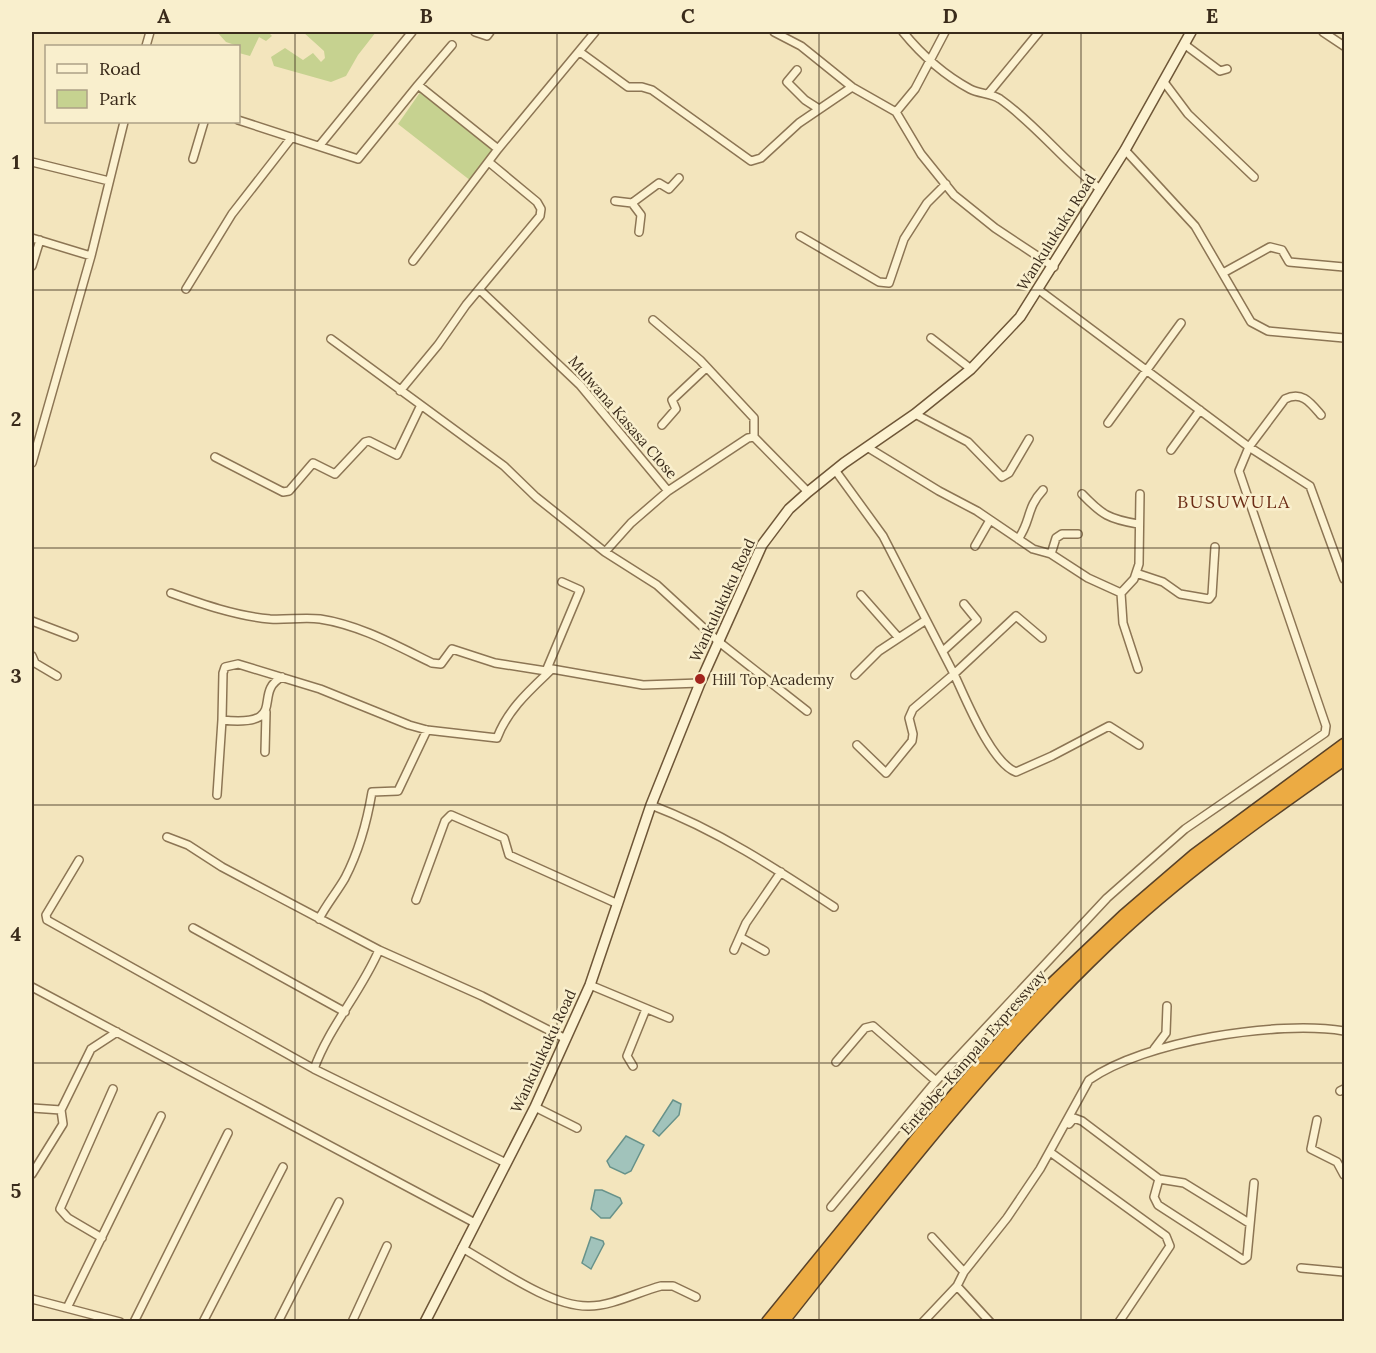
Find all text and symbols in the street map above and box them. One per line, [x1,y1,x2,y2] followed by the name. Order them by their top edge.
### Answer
[157,3,171,28] text: A
[419,3,433,28] text: B
[681,3,695,28] text: C
[942,3,958,28] text: D
[1206,3,1218,28] text: E
[45,45,240,123] legend
[99,57,141,80] text: Road
[99,87,137,110] text: Park
[12,149,20,174] text: 1
[1012,170,1100,294] street label: Wankulukuku Road
[564,352,682,482] street label: Mulwana Kasasa Close
[11,406,21,431] text: 2
[1177,490,1291,513] district label: BUSUWULA
[685,535,759,665] street label: Wankulukuku Road
[10,663,22,688] text: 3
[712,670,834,689] place label: Hill Top Academy
[693,672,707,686] marker: Hill Top Academy
[11,921,22,946] text: 4
[896,966,1050,1138] street label: Entebbe–Kampala Expressway
[506,986,580,1116] street label: Wankulukuku Road
[11,1178,22,1203] text: 5

